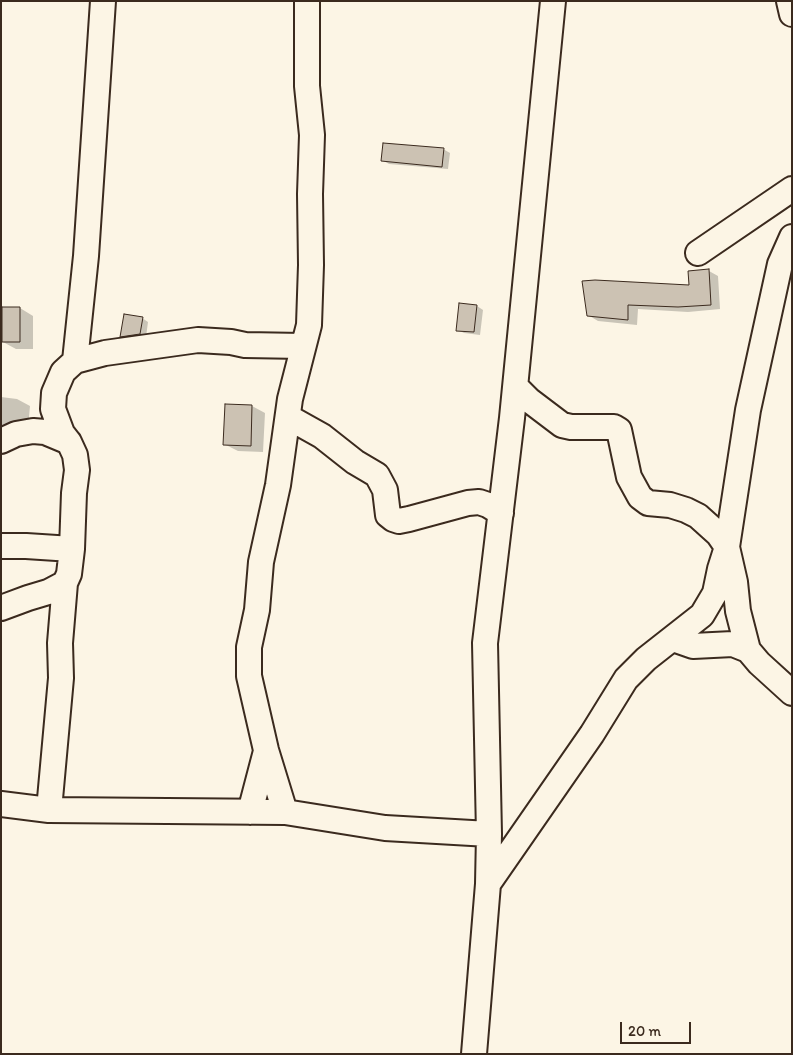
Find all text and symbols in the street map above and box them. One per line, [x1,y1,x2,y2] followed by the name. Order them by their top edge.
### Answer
[623,1012,694,1044] scale bar
[628,1022,661,1040] text: 20 m

